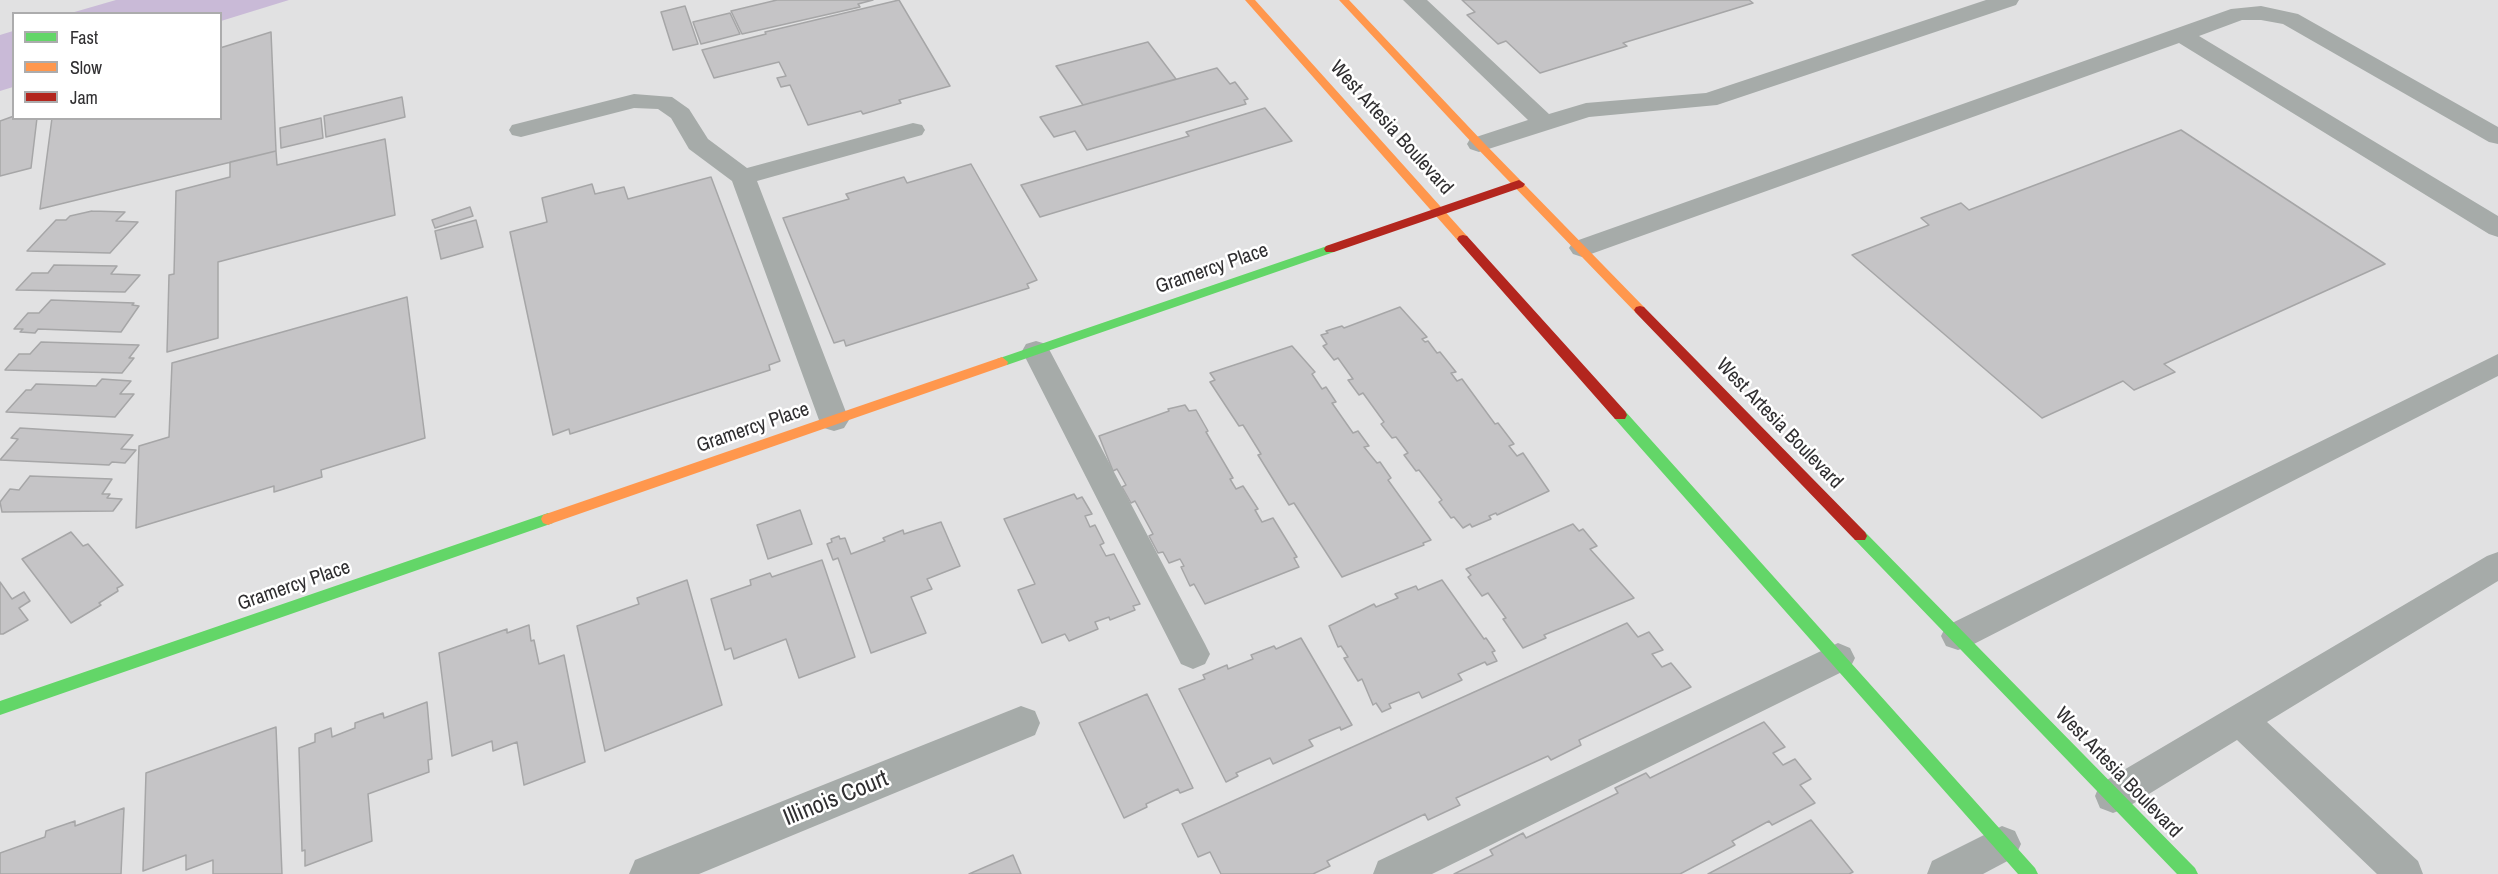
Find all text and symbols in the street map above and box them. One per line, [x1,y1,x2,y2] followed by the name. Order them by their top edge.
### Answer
[12,12,222,120] legend
[70,25,98,50] text: Fast
[70,55,102,80] text: Slow
[1325,56,1457,200] street label: West Artesia Boulevard
[70,85,98,110] text: Jam
[1153,239,1271,299] street label: Gramercy Place
[1711,354,1847,494] street label: West Artesia Boulevard
[694,398,812,458] street label: Gramercy Place
[235,556,353,616] street label: Gramercy Place
[2050,703,2186,843] street label: West Artesia Boulevard
[779,765,893,833] street label: Illinois Court

